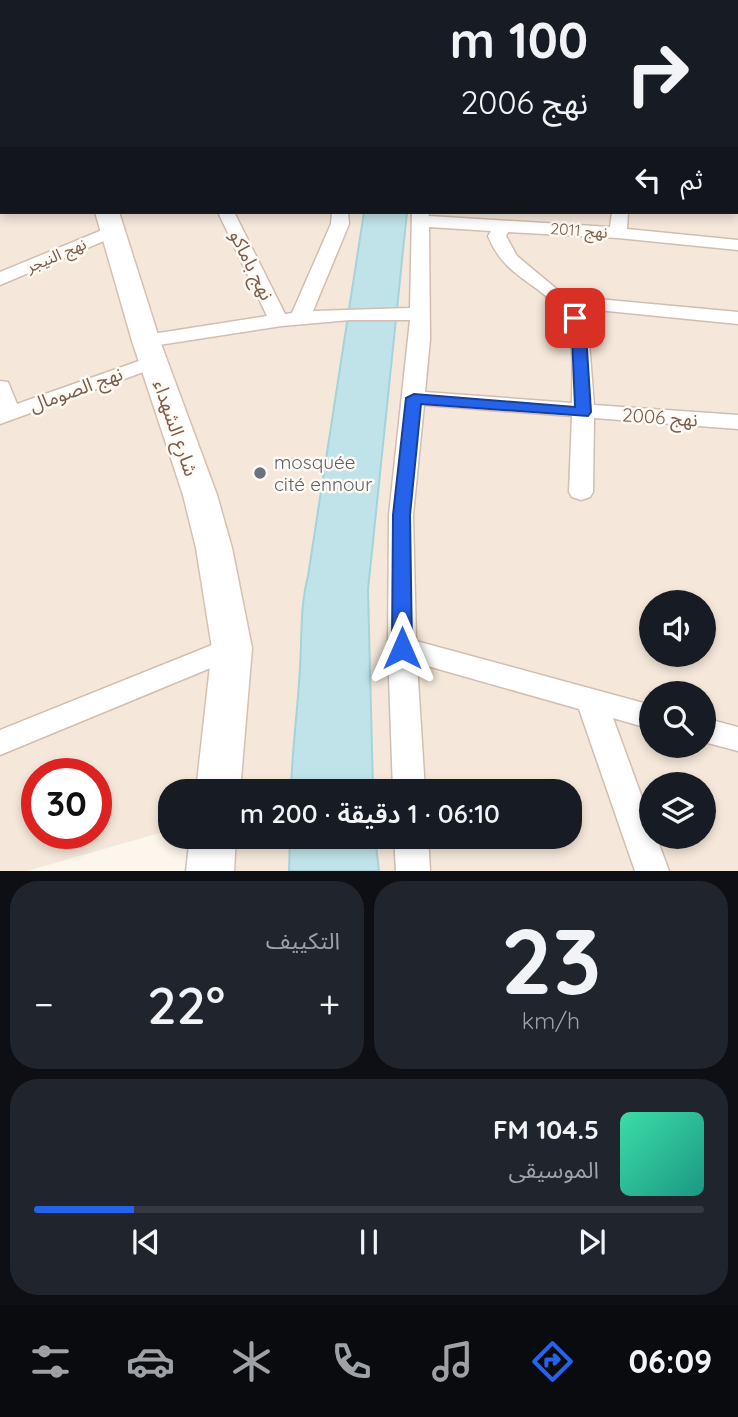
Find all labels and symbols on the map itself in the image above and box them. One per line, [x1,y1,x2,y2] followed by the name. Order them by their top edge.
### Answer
[549,218,608,245] street label: نهج 2011
[222,226,279,305] street label: نهج باماكو
[22,233,90,280] street label: نهج النيجر
[545,288,605,348] pin
[26,361,127,420] street label: نهج الصومال
[146,377,204,480] street label: شارع الشهداء
[621,402,699,435] street label: نهج 2006
[274,450,373,496] place label: mosquée cité ennour
[252,465,268,481] marker: mosquée cité ennour
[365,611,439,685] position arrow
[21,758,112,849] speed limit sign: 30

